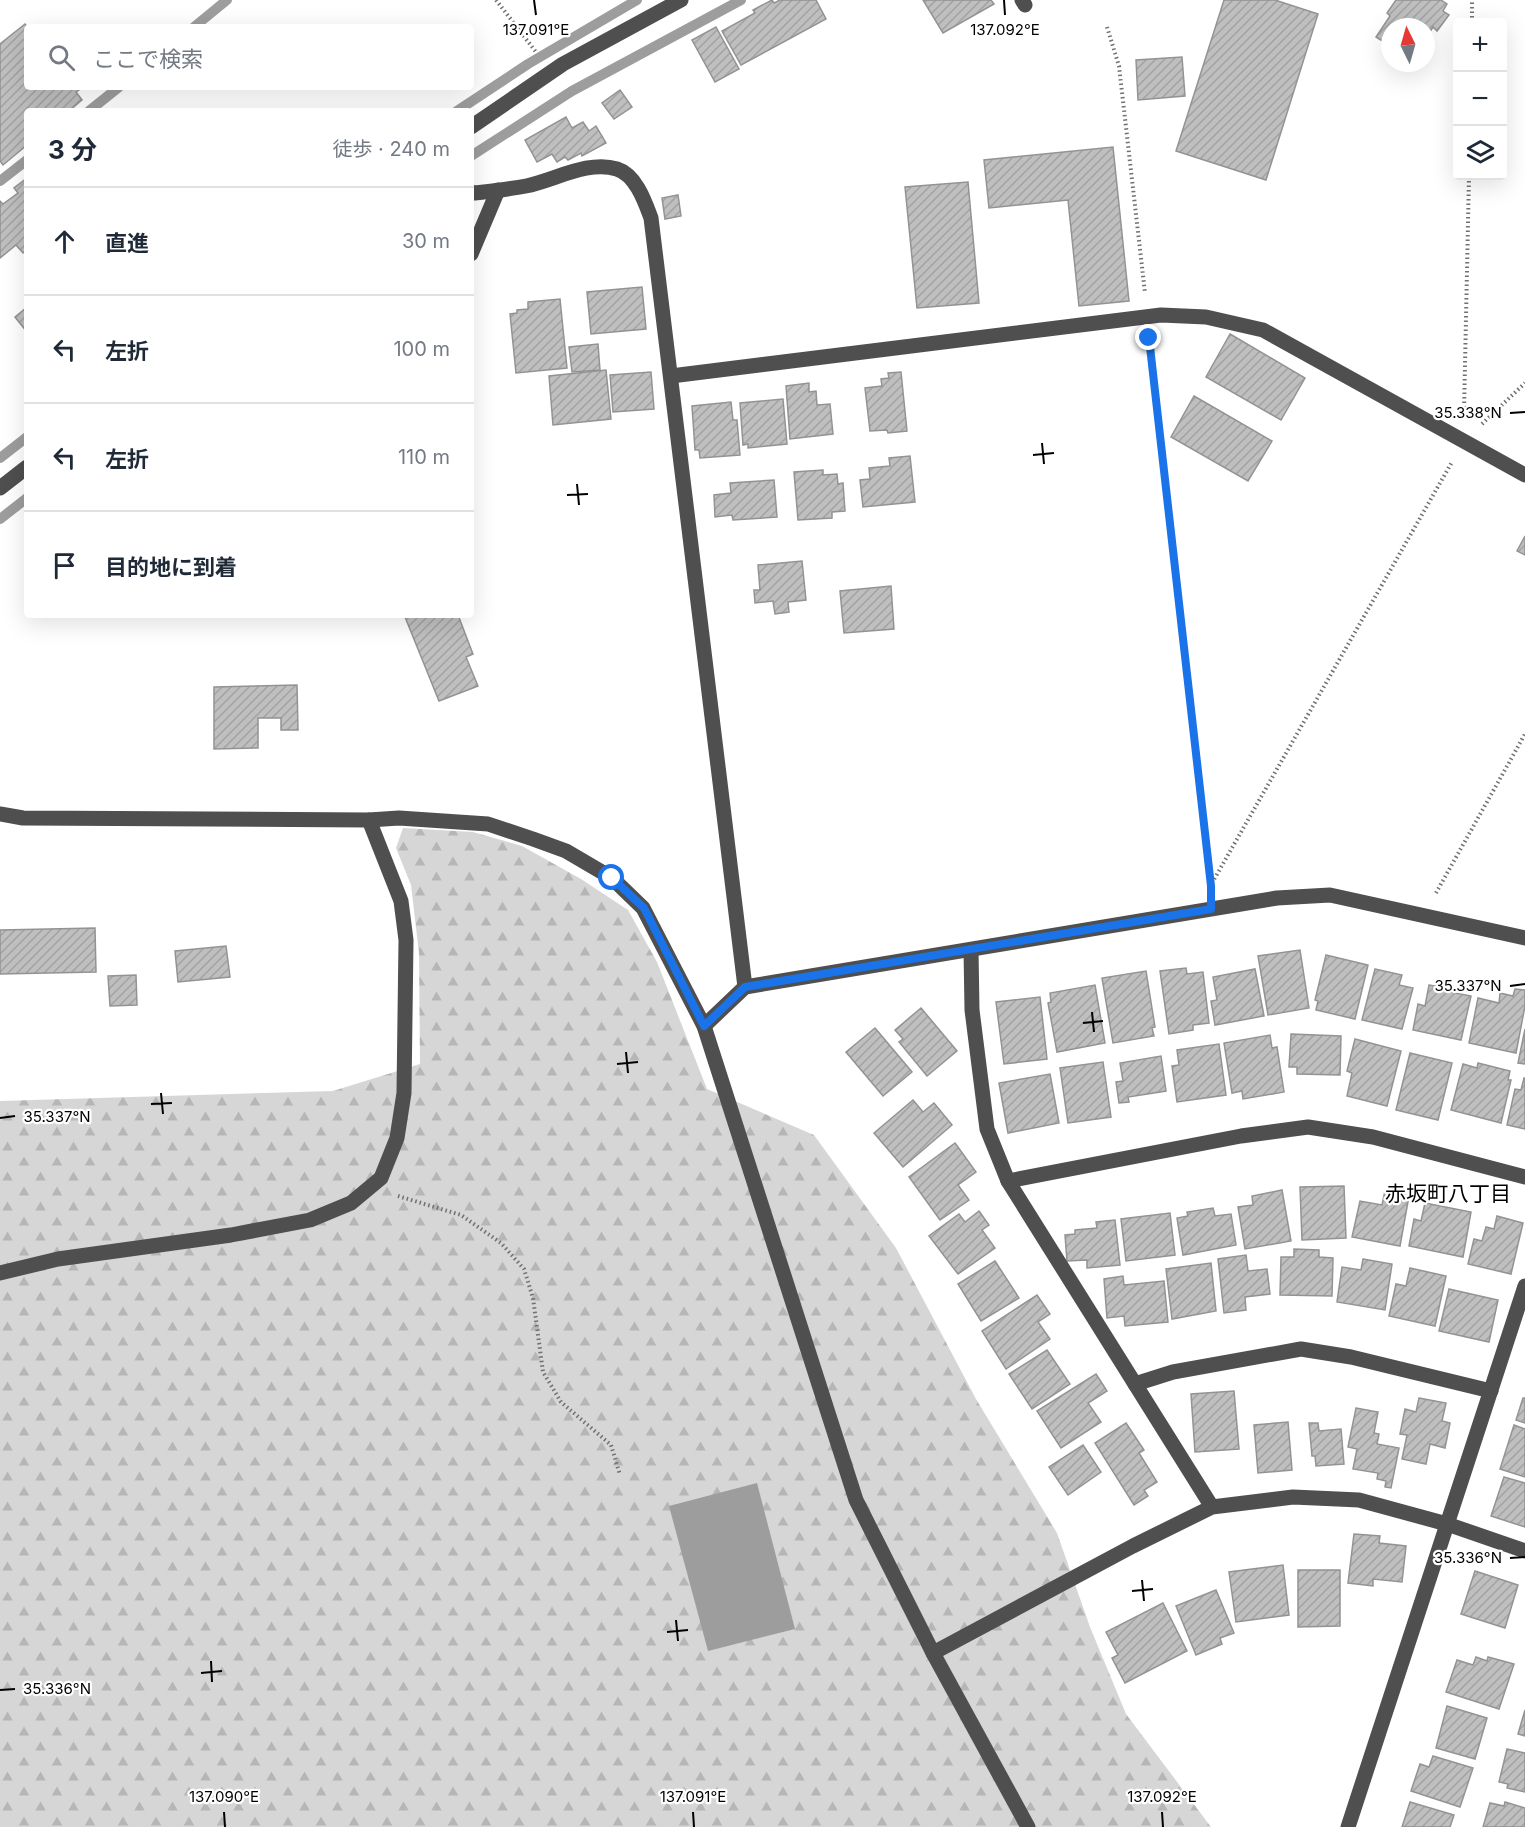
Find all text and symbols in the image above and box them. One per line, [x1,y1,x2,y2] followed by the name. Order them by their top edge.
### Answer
[1381,18,1435,72] north arrow
[1453,18,1507,180] map controls
[1453,18,1507,72] button: +
[503,20,569,39] text: 137.091°E
[970,20,1040,39] text: 137.092°E
[24,24,474,90] search box
[45,41,78,74] icon: search
[93,46,203,72] text: ここで検索
[1453,72,1507,126] button: −
[1453,126,1507,180] button: layers
[48,134,97,165] text: 3 分
[332,137,450,161] text: 徒歩 · 240 m
[48,225,81,258] icon: ahead
[402,229,450,253] text: 30 m
[105,230,149,256] text: 直進
[1135,324,1161,350] route end
[48,333,81,366] icon: left
[393,337,450,361] text: 100 m
[105,338,149,364] text: 左折
[1434,403,1502,422] text: 35.338°N
[48,441,81,474] icon: left
[398,445,450,469] text: 110 m
[105,446,149,472] text: 左折
[48,549,81,582] icon: arrive
[105,554,237,580] text: 目的地に到着
[598,864,624,890] route start
[1434,976,1502,995] text: 35.337°N
[23,1107,91,1126] text: 35.337°N
[1385,1181,1511,1206] district label: 赤坂町八丁目
[1434,1548,1502,1567] text: 35.336°N
[23,1679,91,1698] text: 35.336°N
[189,1787,259,1806] text: 137.090°E
[660,1787,726,1806] text: 137.091°E
[1127,1787,1197,1806] text: 137.092°E

